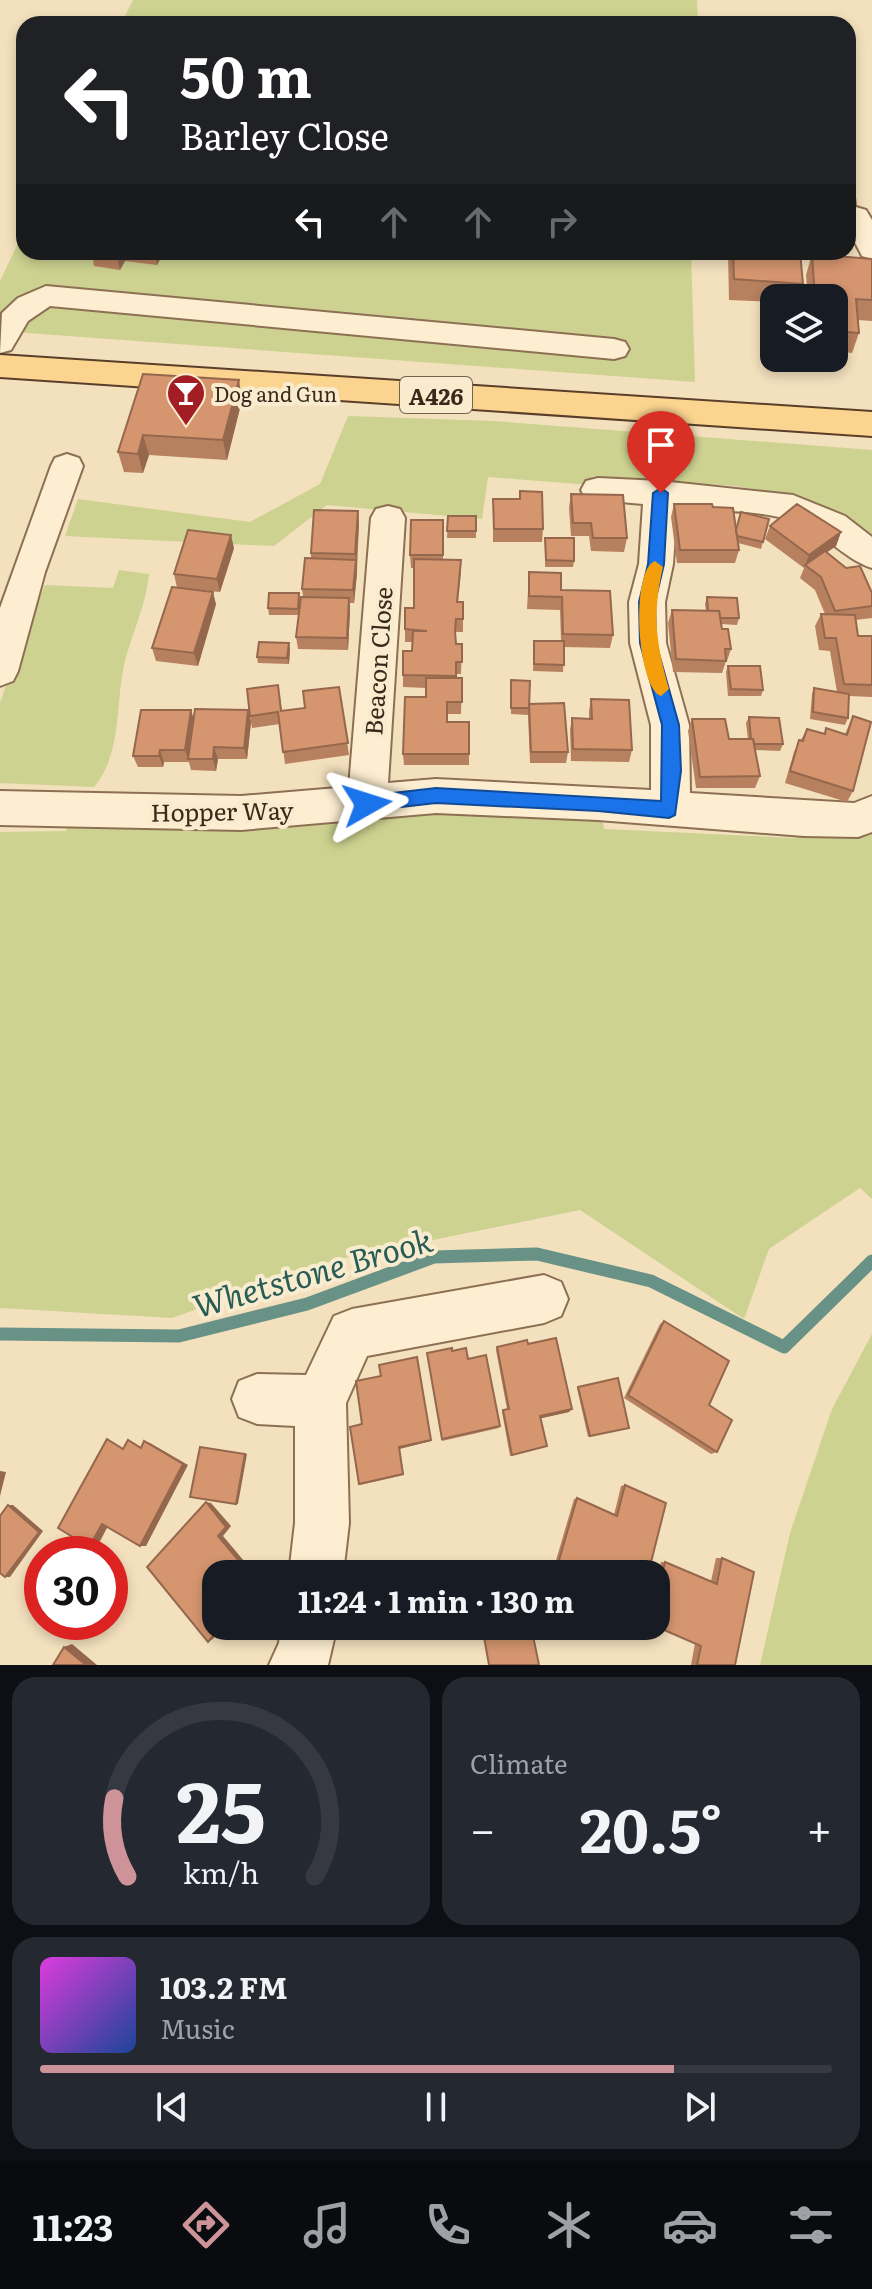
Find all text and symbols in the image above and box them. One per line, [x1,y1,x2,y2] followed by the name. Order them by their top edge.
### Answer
[180,32,312,115] text: 50 m
[48,48,152,152] icon: left
[180,108,389,161] text: Barley Close
[288,200,332,244] icon: left
[372,200,416,244] icon: ahead
[456,200,500,244] icon: ahead
[540,200,584,244] icon: right
[760,284,848,372] map controls
[760,284,848,372] button: layers
[165,372,207,427] bar icon: Dog and Gun
[400,377,472,413] road number: A426
[214,378,337,408] place label: Dog and Gun
[627,411,695,493] pin
[639,423,683,467] icon: arrive
[354,586,400,736] street label: Beacon Close
[325,762,409,846] position arrow
[150,791,294,829] street label: Hopper Way
[187,1214,438,1328] water label: Whetstone Brook
[24,1536,128,1640] speed limit sign: 30
[298,1578,574,1622] text: 11:24 · 1 min · 130 m
[470,1743,568,1782] text: Climate
[176,1745,266,1869] text: 25
[580,1782,722,1871] text: 20.5°
[470,1794,496,1860] text: −
[806,1794,832,1860] text: +
[183,1850,259,1893] text: km/h
[160,1964,288,2008] text: 103.2 FM
[160,2008,235,2047] text: Music
[150,2085,194,2129] icon: previous
[414,2085,458,2129] icon: pause
[678,2085,722,2129] icon: next
[178,2197,234,2253] icon: directions
[299,2197,355,2253] icon: music
[420,2197,476,2253] icon: phone
[541,2197,597,2253] icon: climate
[662,2197,718,2253] icon: car
[783,2197,839,2253] icon: filters
[33,2199,113,2252] text: 11:23

